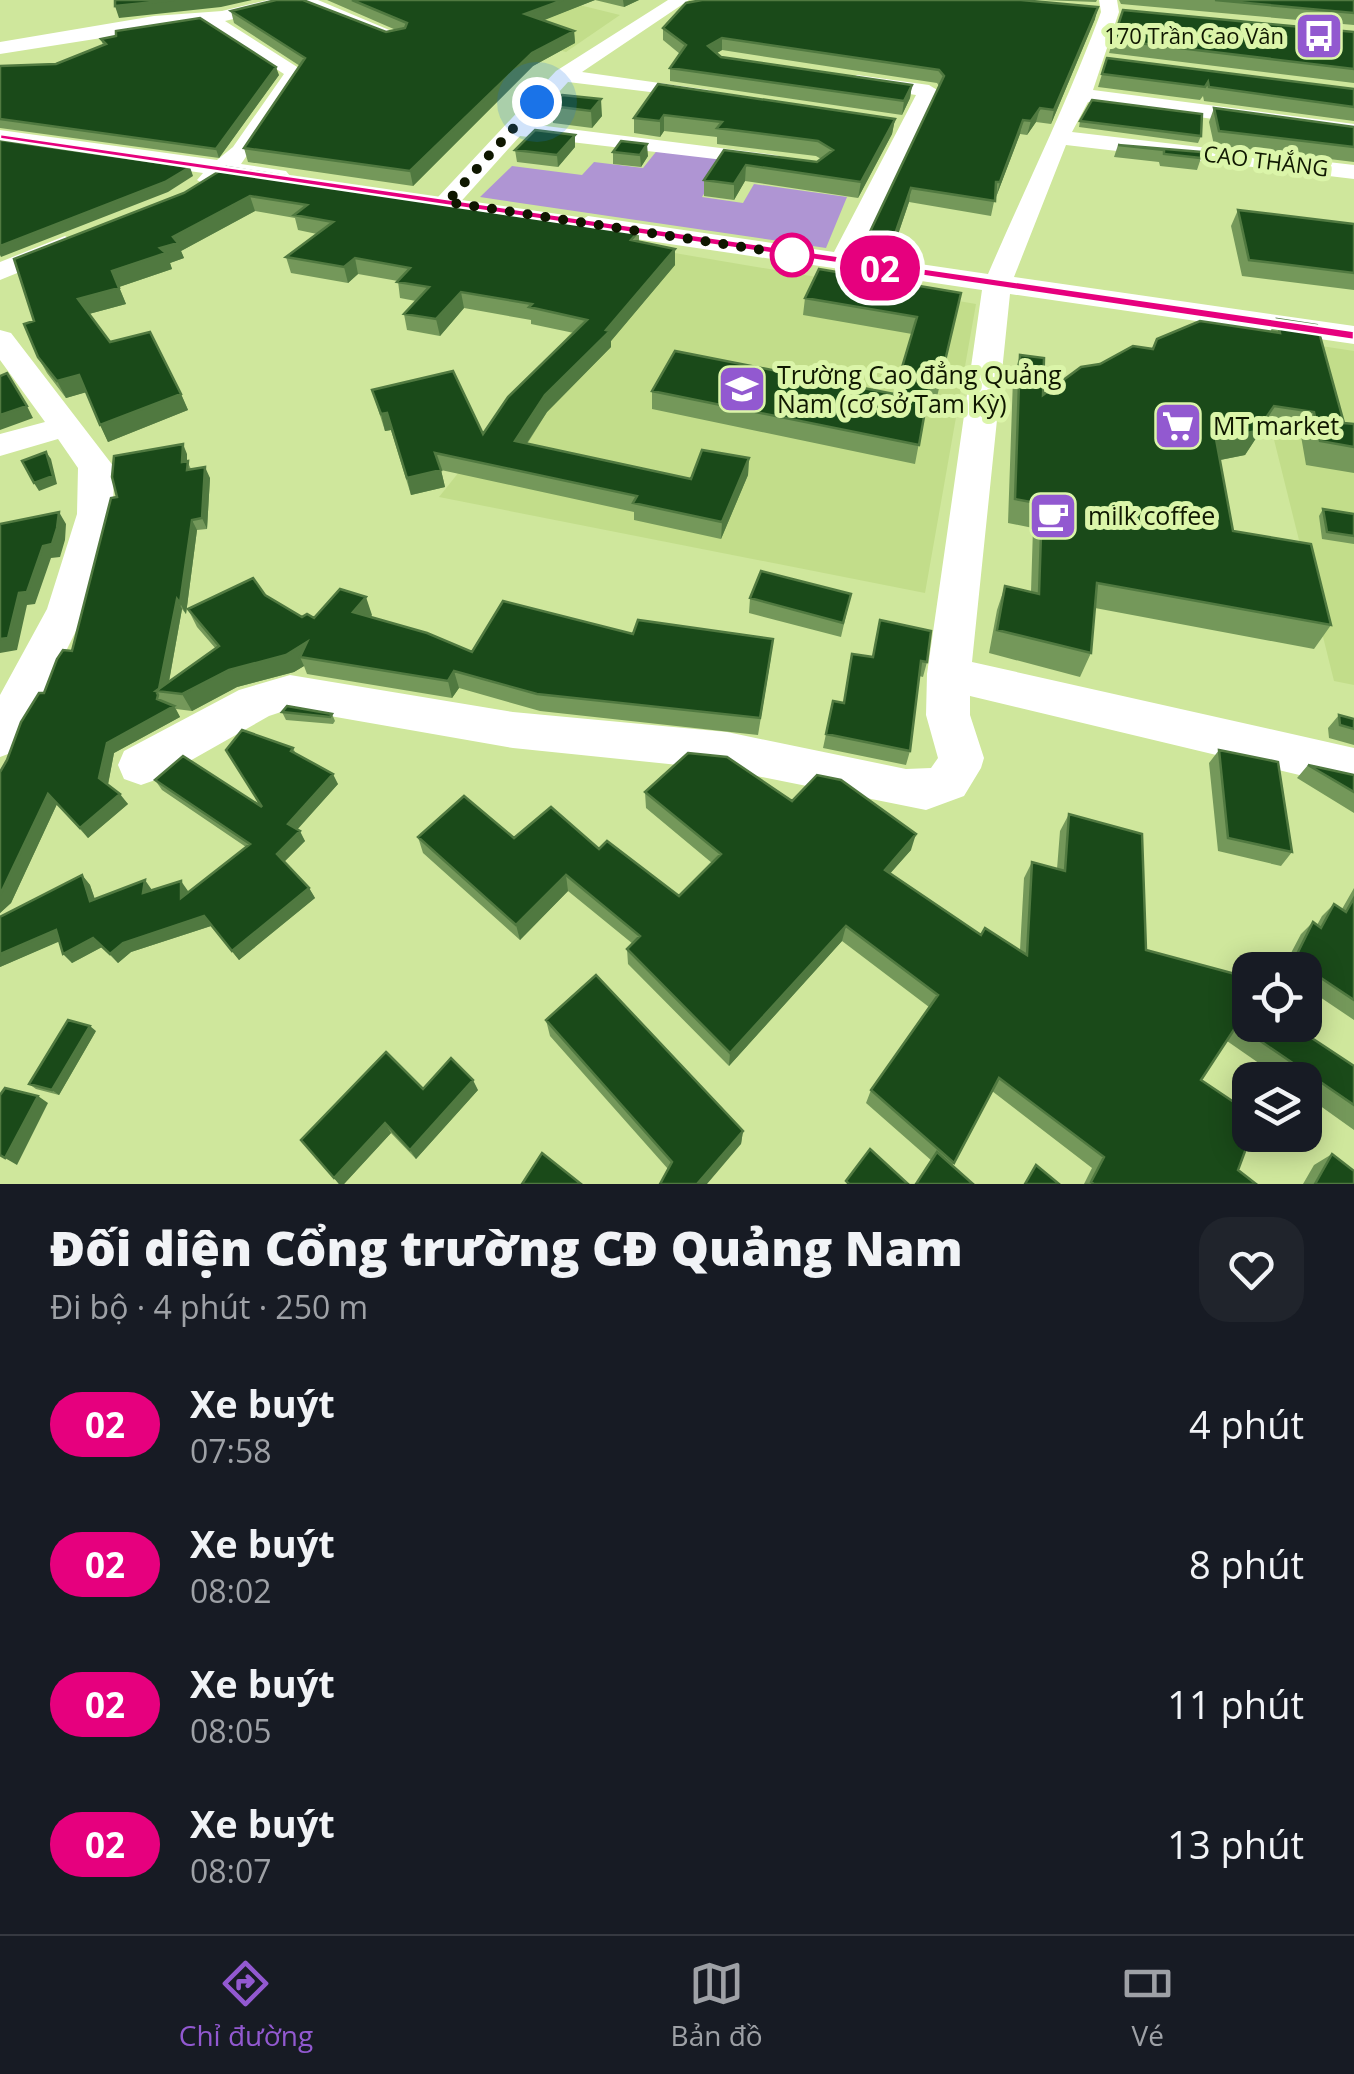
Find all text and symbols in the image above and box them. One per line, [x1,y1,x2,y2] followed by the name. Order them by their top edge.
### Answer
[1293,10,1345,62] bus stop icon: 170 Trần Cao Vân
[1104,20,1284,50] place label: 170 Trần Cao Vân
[512,77,562,127] your location
[1202,137,1330,183] street label: CAO THẮNG
[771,234,813,276] unlabelled marker
[835,236,925,300] line badge: 02
[860,245,900,292] text: 02
[777,357,1062,420] place label: Trường Cao đẳng Quảng Nam (cơ sở Tam Kỳ)
[716,363,768,415] school or university icon: Trường Cao đẳng Quảng Nam (cơ sở Tam Kỳ)
[1152,400,1204,452] supermarket icon: MT market
[1213,408,1339,442] place label: MT market
[1027,490,1079,542] cafe icon: milk coffee
[1088,498,1215,532] place label: milk coffee
[1232,952,1322,1152] map controls
[1232,952,1322,1042] button: locate
[1232,1062,1322,1152] button: layers
[50,1215,963,1280] text: Đối diện Cổng trường CĐ Quảng Nam
[1199,1217,1304,1322] button: heart
[50,1285,368,1328] text: Đi bộ · 4 phút · 250 m
[190,1377,335,1429] text: Xe buýt
[1189,1398,1304,1450] text: 4 phút
[85,1401,125,1448] text: 02
[190,1429,272,1472] text: 07:58
[190,1517,335,1569] text: Xe buýt
[1189,1538,1304,1590] text: 8 phút
[85,1541,125,1588] text: 02
[190,1569,272,1612] text: 08:02
[190,1657,335,1709] text: Xe buýt
[1167,1678,1304,1730] text: 11 phút
[85,1681,125,1728] text: 02
[190,1709,272,1752] text: 08:05
[190,1797,335,1849] text: Xe buýt
[1167,1818,1304,1870] text: 13 phút
[85,1821,125,1868] text: 02
[190,1849,272,1892] text: 08:07
[179,1956,313,2054] tab: Chỉ đường
[671,1956,763,2054] tab: Bản đồ
[1120,1956,1175,2054] tab: Vé

